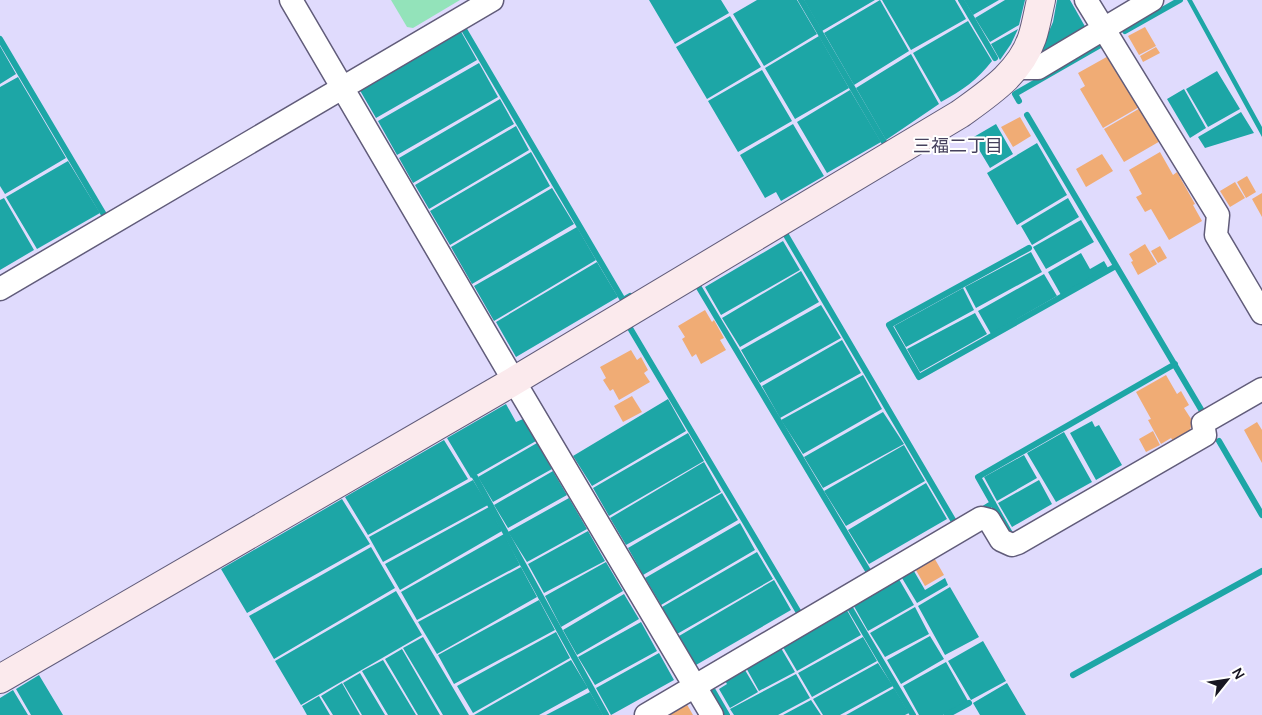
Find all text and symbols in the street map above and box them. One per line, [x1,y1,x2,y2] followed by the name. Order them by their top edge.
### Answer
[913,133,1003,157] district label: 三福二丁目
[1202,655,1252,705] north arrow
[1228,664,1249,682] text: N

